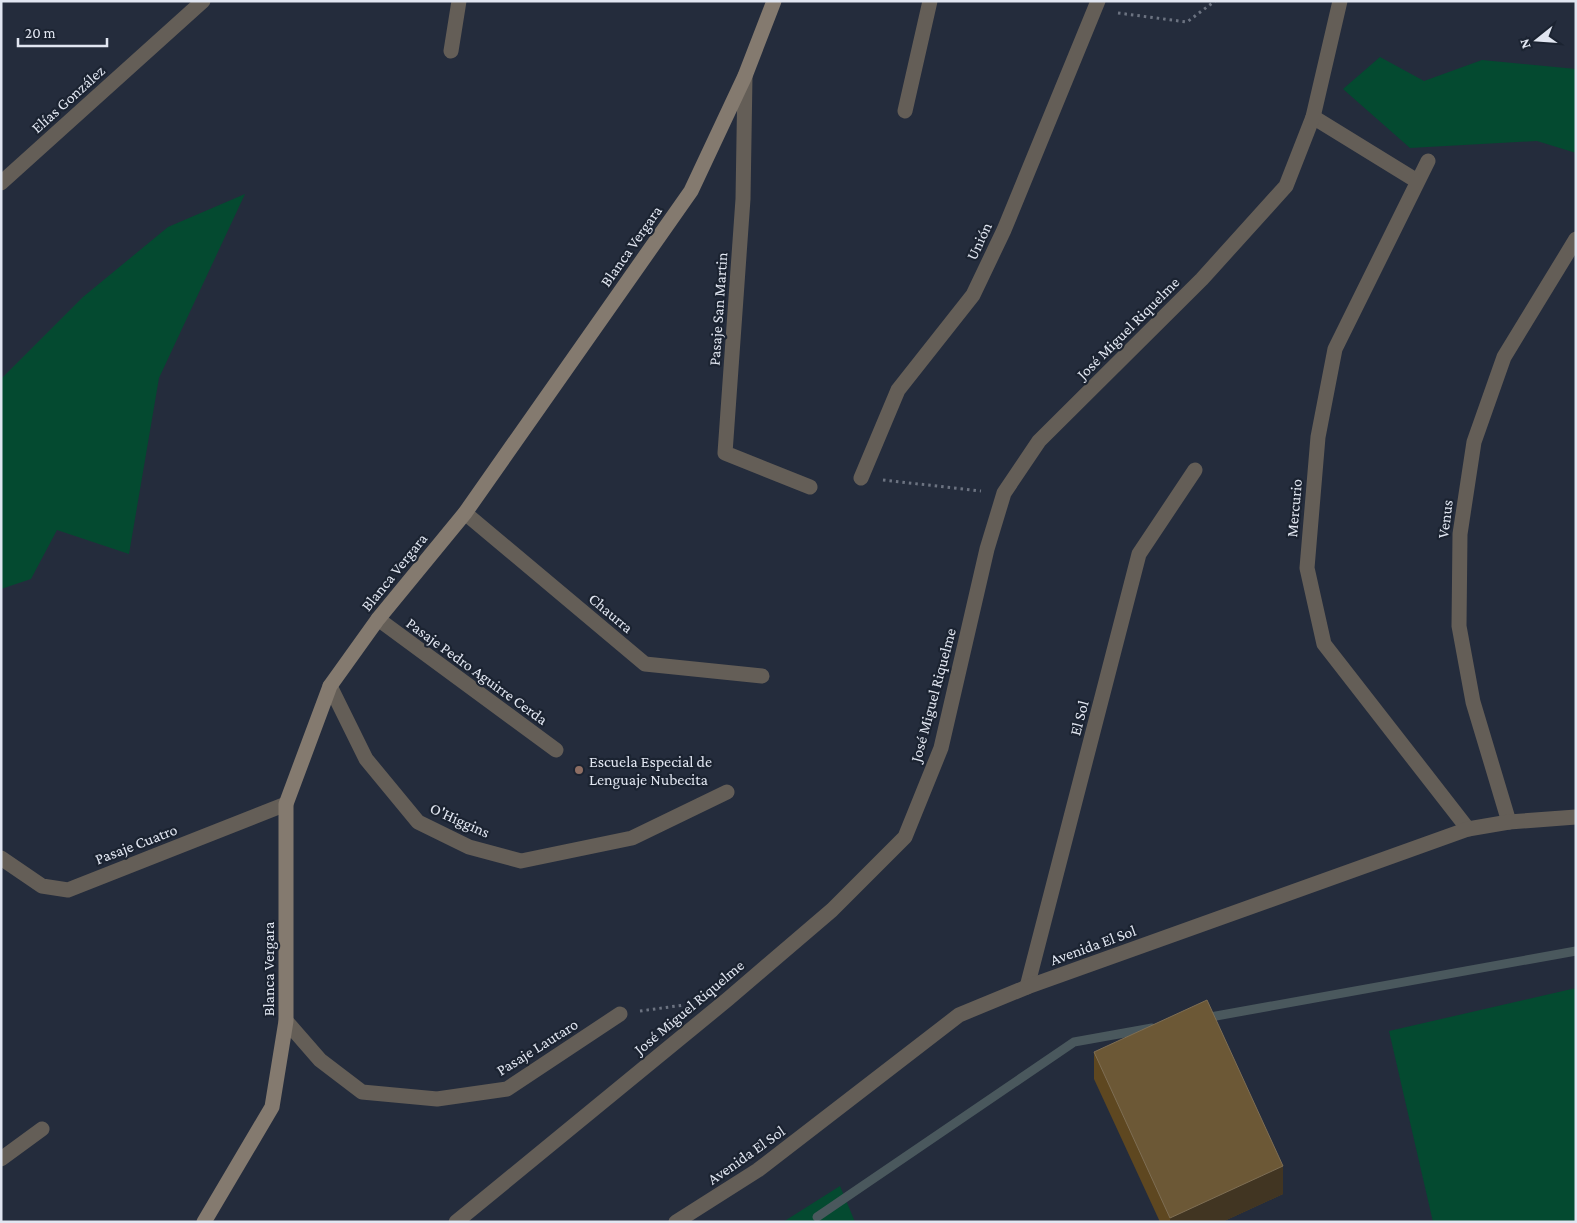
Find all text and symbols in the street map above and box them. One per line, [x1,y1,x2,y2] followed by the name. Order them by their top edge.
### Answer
[18,15,106,47] scale bar
[1512,15,1562,65] north arrow
[25,25,56,41] text: 20 m
[1515,36,1534,51] text: N
[28,62,108,136] street label: Elías González
[597,202,666,290] street label: Blanca Vergara
[963,219,995,263] street label: Unión
[706,251,731,366] street label: Pasaje San Martin
[1072,273,1183,385] street label: José Miguel Riquelme
[1283,478,1305,538] street label: Mercurio
[1434,499,1456,539] street label: Venus
[358,529,432,615] street label: Blanca Vergara
[585,590,637,637] street label: Chaurra
[403,614,551,729] street label: Pasaje Pedro Aguirre Cerda
[906,626,960,766] street label: José Miguel Riquelme
[1066,699,1092,737] street label: El Sol
[589,753,712,789] place label: Escuela Especial de Lenguaje Nubecita
[573,764,585,776] marker: Escuela Especial de Lenguaje Nubecita
[427,799,493,842] street label: O'Higgins
[93,821,180,868] street label: Pasaje Cuatro
[260,921,278,1016] street label: Blanca Vergara
[1048,922,1138,968] street label: Avenida El Sol
[629,956,748,1060] street label: José Miguel Riquelme
[493,1015,581,1080] street label: Pasaje Lautaro
[704,1122,788,1188] street label: Avenida El Sol

